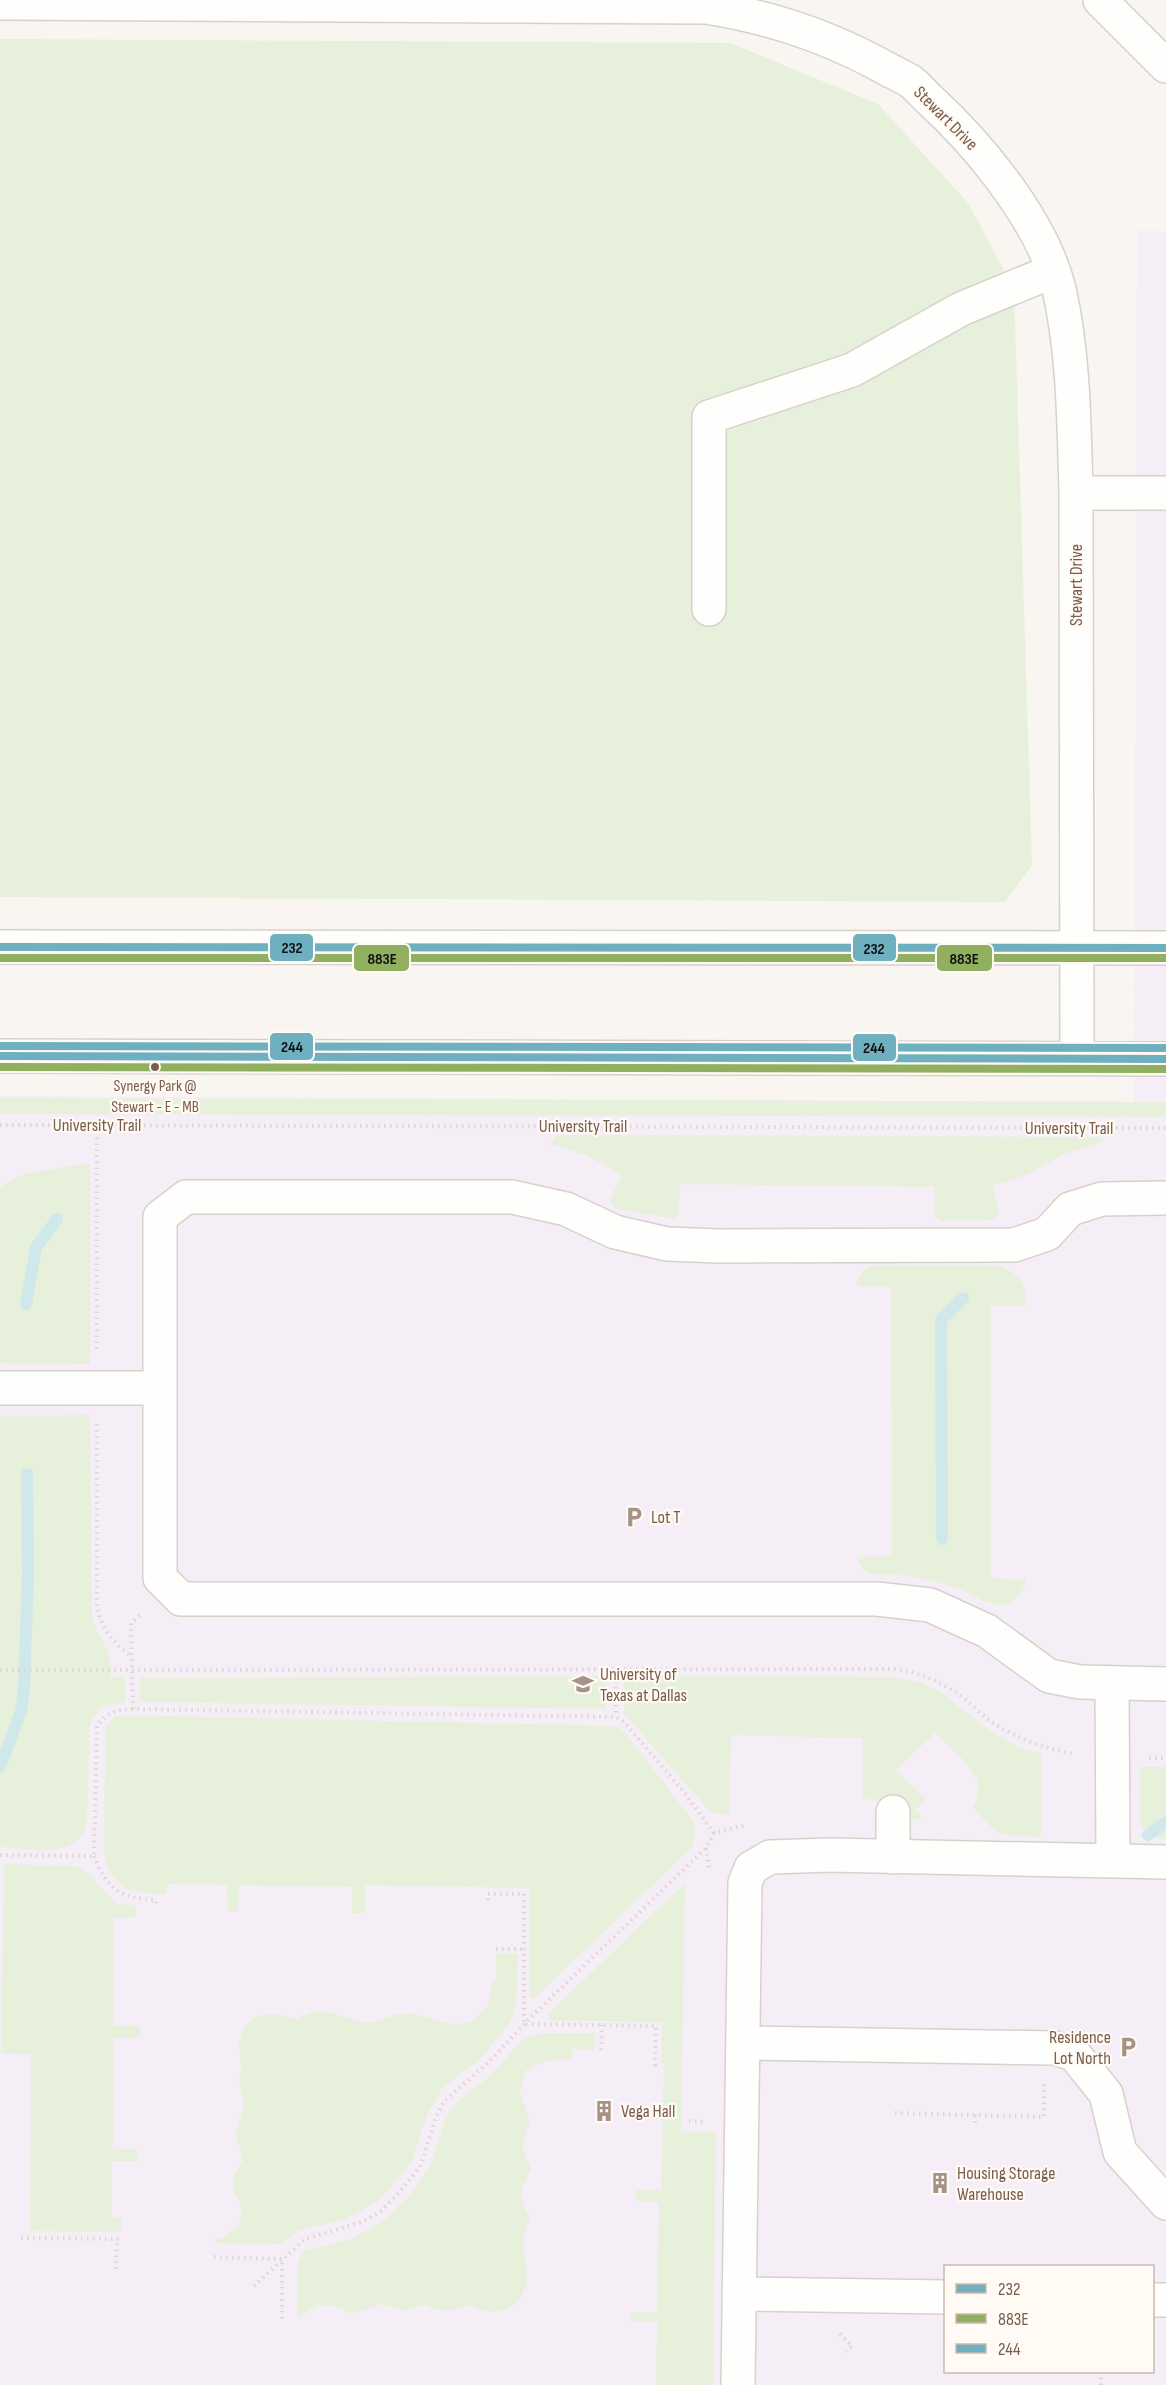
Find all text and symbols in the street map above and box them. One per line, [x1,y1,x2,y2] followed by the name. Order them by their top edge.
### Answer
[909,82,982,155] street label: Stewart Drive
[1066,544,1087,626] street label: Stewart Drive
[269,933,314,962] line badge: 232
[852,933,897,962] line badge: 232
[281,939,303,958] text: 232
[863,940,885,959] text: 232
[353,944,410,972] line badge: 883E
[936,944,993,972] line badge: 883E
[367,950,397,969] text: 883E
[949,950,979,969] text: 883E
[269,1032,314,1061] line badge: 244
[852,1033,897,1062] line badge: 244
[281,1038,304,1057] text: 244
[863,1039,886,1058] text: 244
[149,1061,161,1073] marker: Synergy Park @ Stewart - E - MB
[111,1077,199,1117] place label: Synergy Park @ Stewart - E - MB
[53,1115,141,1136] street label: University Trail
[539,1116,627,1137] street label: University Trail
[1025,1118,1113,1139] street label: University Trail
[622,1505,646,1529] parking icon: Lot T
[651,1507,681,1528] place label: Lot T
[600,1664,687,1706] place label: University of Texas at Dallas
[571,1672,595,1696] school or university icon: University of Texas at Dallas
[1049,2027,1111,2069] place label: Residence Lot North
[1116,2035,1140,2059] parking icon: Residence Lot North
[592,2099,616,2123] building icon: Vega Hall
[621,2101,675,2122] place label: Vega Hall
[957,2163,1055,2205] place label: Housing Storage Warehouse
[928,2171,952,2195] building icon: Housing Storage Warehouse
[944,2265,1154,2373] legend
[998,2279,1020,2300] text: 232
[998,2309,1029,2330] text: 883E
[998,2339,1021,2360] text: 244

